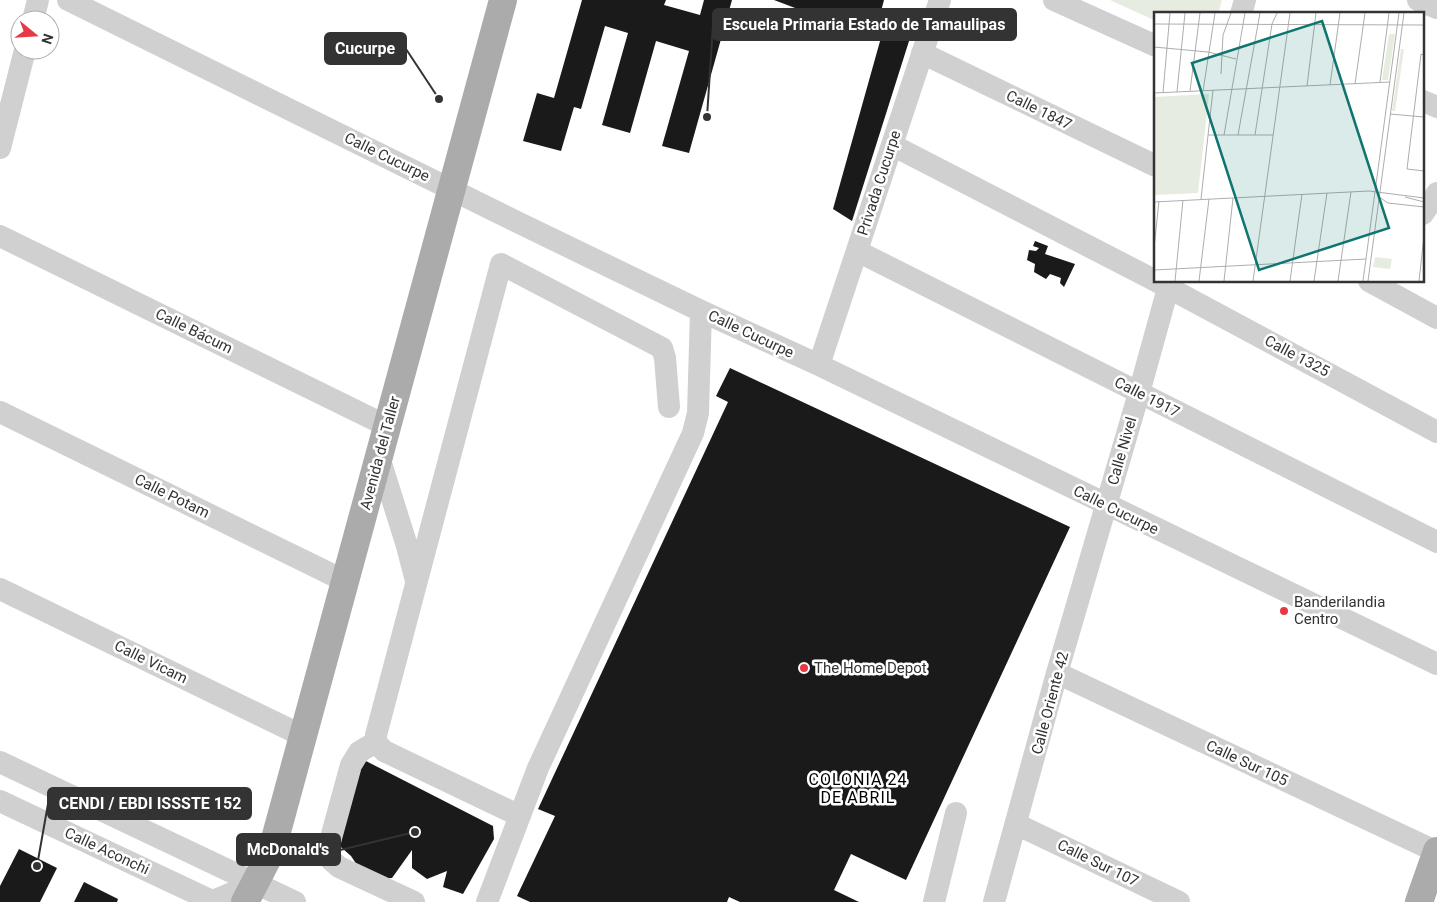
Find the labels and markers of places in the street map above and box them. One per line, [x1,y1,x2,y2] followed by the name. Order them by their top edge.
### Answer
[713,9,1016,40] callout: Escuela Primaria Estado de Tamaulipas
[325,33,406,64] callout: Cucurpe
[1294,593,1385,628] place label: Banderilandia Centro
[1278,605,1290,617] marker: Banderilandia Centro
[814,659,927,677] place label: The Home Depot
[798,662,810,674] marker: The Home Depot
[48,788,251,819] callout: CENDI / EBDI ISSSTE 152
[237,834,340,865] callout: McDonald's

